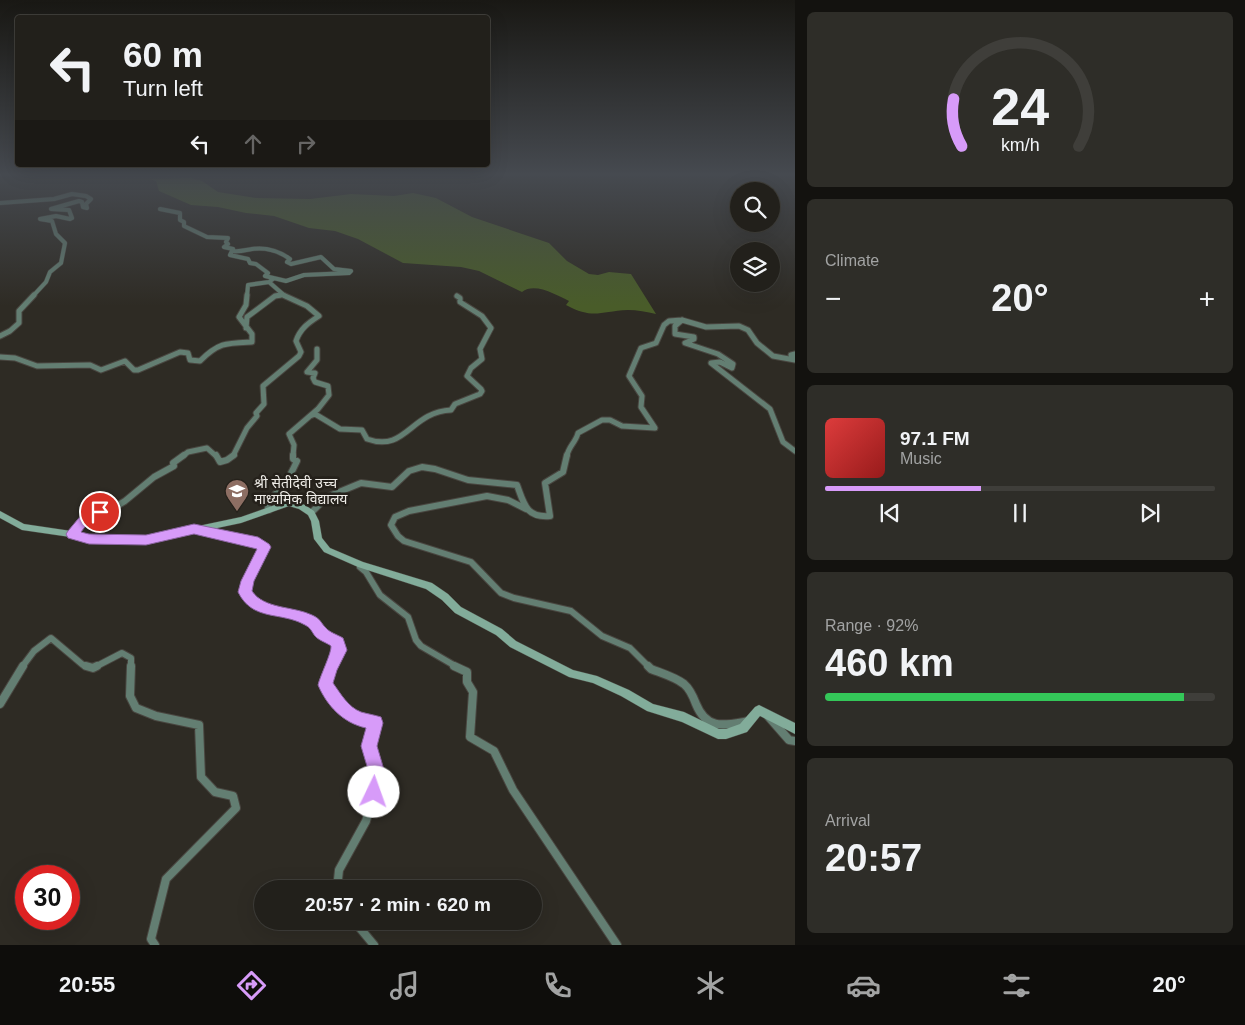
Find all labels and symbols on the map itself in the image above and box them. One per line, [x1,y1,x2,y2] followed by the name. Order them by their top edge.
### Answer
[254,474,348,507] place label: श्री सेतीदेवी उच्च माध्यमिक विद्यालय
[224,478,250,512] school or university icon: श्री सेतीदेवी उच्च माध्यमिक विद्यालय
[79,491,121,533] pin
[347,765,399,817] position arrow
[15,865,80,930] speed limit sign: 30

